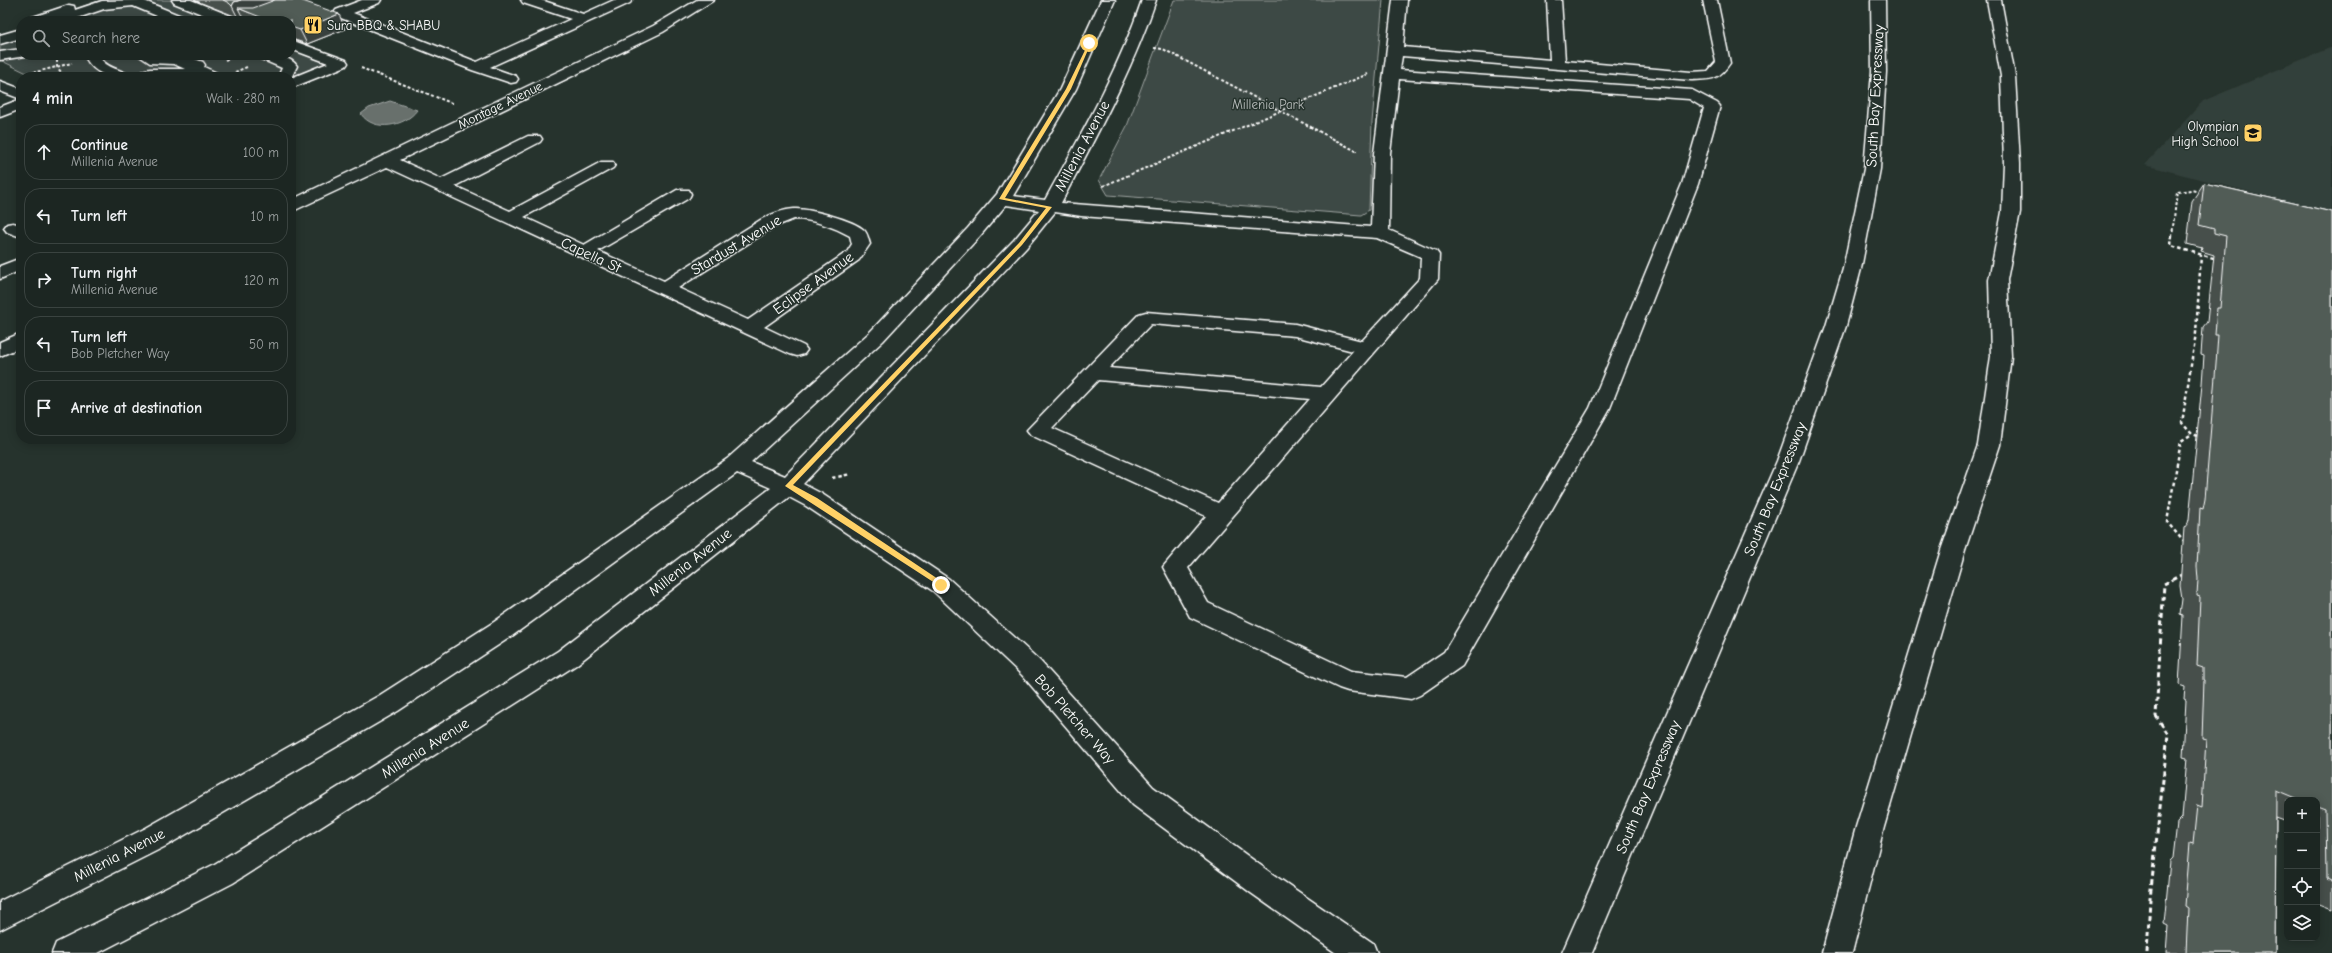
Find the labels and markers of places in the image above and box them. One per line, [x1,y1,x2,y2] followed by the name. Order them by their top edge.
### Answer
[302,14,324,36] restaurant icon: Sura BBQ & SHABU
[327,18,440,33] place label: Sura BBQ & SHABU
[2171,119,2239,149] place label: Olympian High School
[2242,122,2264,144] school or university icon: Olympian High School

